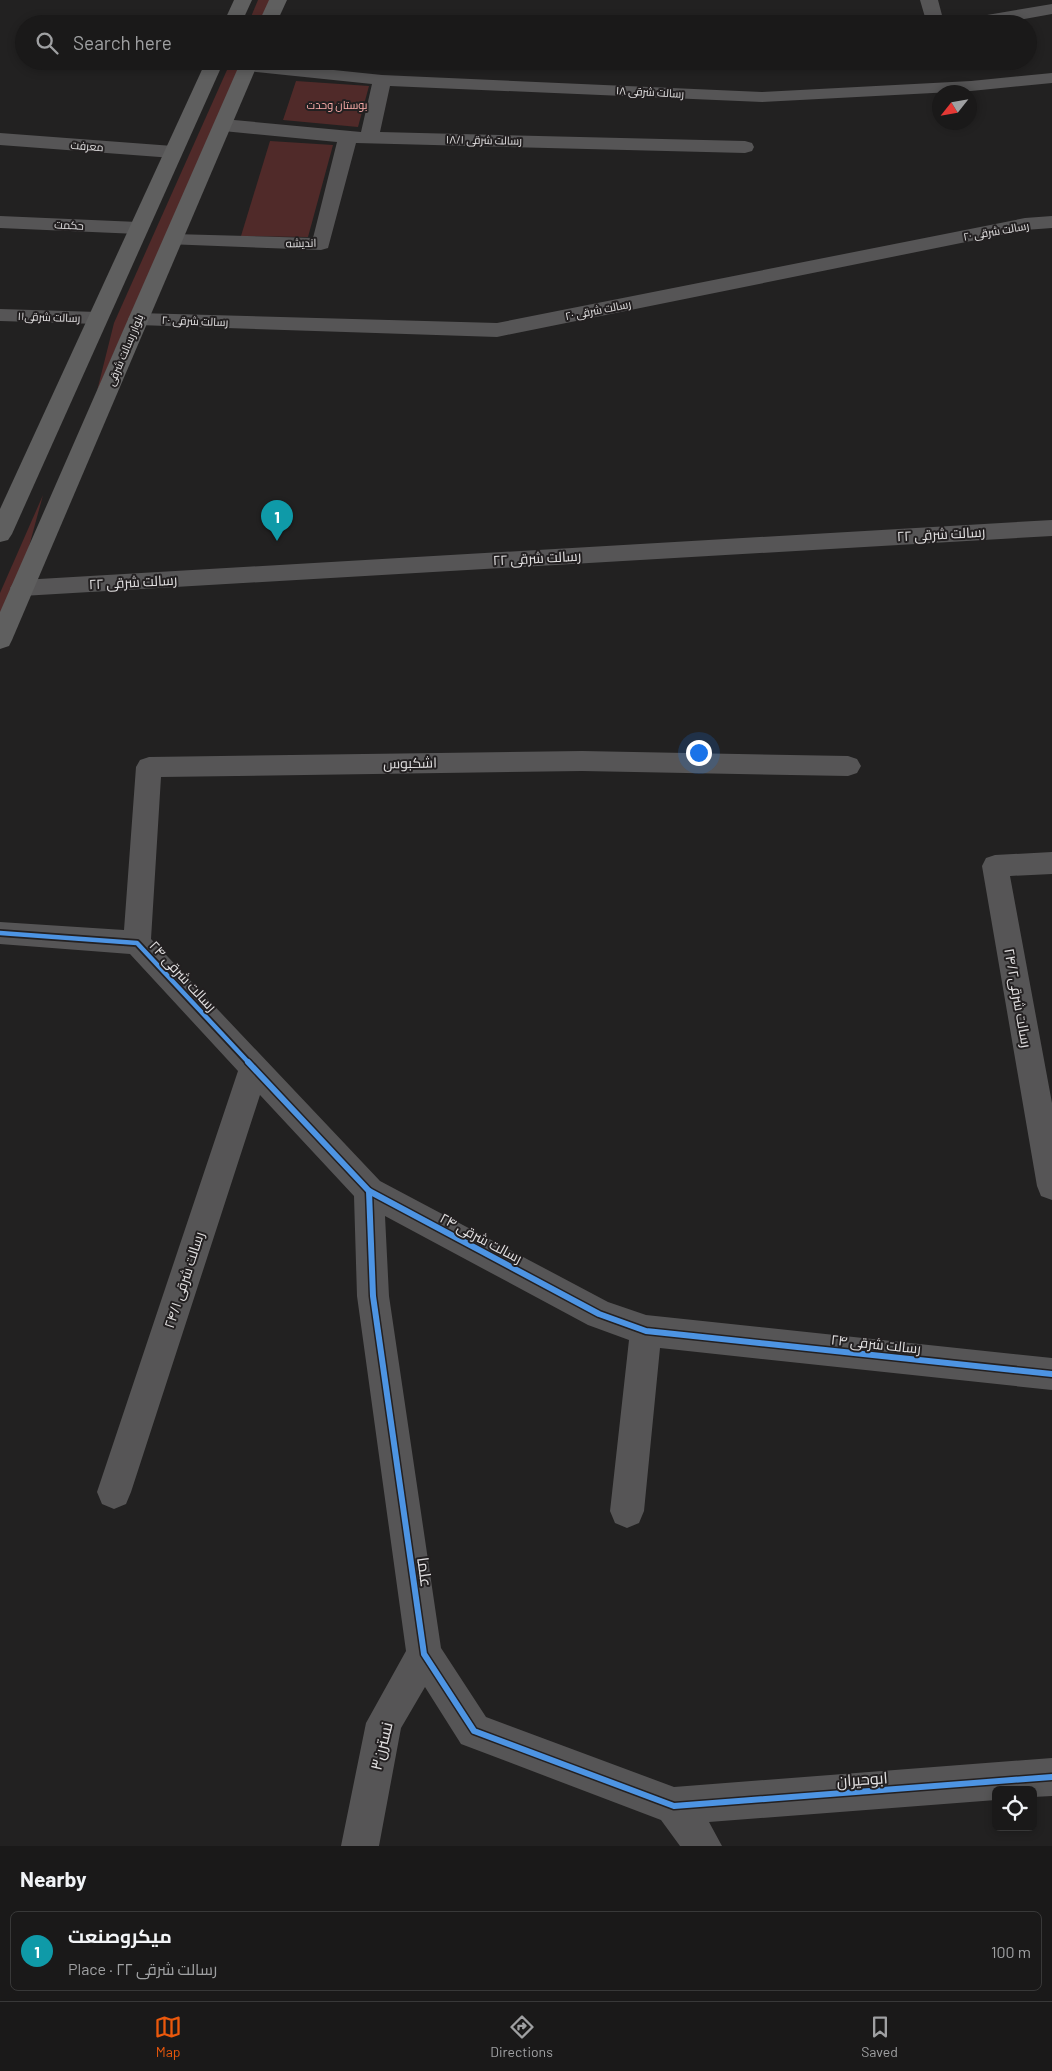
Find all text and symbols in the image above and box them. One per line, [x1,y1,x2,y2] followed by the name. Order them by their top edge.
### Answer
[15,15,1037,70] search box
[33,29,61,57] icon: search
[73,31,172,54] text: Search here
[616,83,685,101] street label: رسالت شرقی ۱۸
[932,85,977,130] north arrow
[306,98,368,112] park label: بوستان وحدت
[446,132,522,148] street label: رسالت شرقی ۱۸/۱
[70,138,104,154] street label: معرفت
[54,217,84,232] street label: حکمت
[962,218,1030,244] street label: رسالت شرقی ۲۰
[286,236,316,249] street label: اندیشه
[564,297,632,323] street label: رسالت شرقی ۲۰
[17,309,81,325] street label: رسالت شرقی۱۱
[104,312,146,388] street label: بلوار رسالت شرقی
[161,313,229,329] street label: رسالت شرقی ۲۰
[261,500,293,541] pin: 1
[896,523,986,544] street label: رسالت شرقی ۲۲
[492,547,582,568] street label: رسالت شرقی ۲۲
[88,571,178,592] street label: رسالت شرقی ۲۲
[686,740,712,766] your location
[383,754,437,771] street label: اشکبوس
[146,937,220,1015] street label: رسالت شرقی ۲۴
[1001,947,1036,1049] street label: رسالت شرقی۲۴/۲
[437,1209,525,1266] street label: رسالت شرقی ۲۴
[160,1229,207,1330] street label: رسالت شرقی ۲۴/۱
[830,1330,922,1357] street label: رسالت شرقی ۲۴
[414,1556,437,1588] street label: علما
[365,1720,398,1772] street label: نسترن۳
[836,1767,888,1792] street label: ابوحیران
[992,1786,1037,1831] map controls
[992,1786,1037,1831] button: locate
[20,1866,86,1891] text: Nearby
[68,1924,172,1947] text: میکروصنعت
[34,1942,40,1961] text: 1
[991,1942,1031,1961] text: 100 m
[68,1959,217,1978] text: Place · رسالت شرقی ۲۲
[154,2013,182,2060] tab: Map
[490,2013,553,2060] tab: Directions
[861,2013,898,2060] tab: Saved

